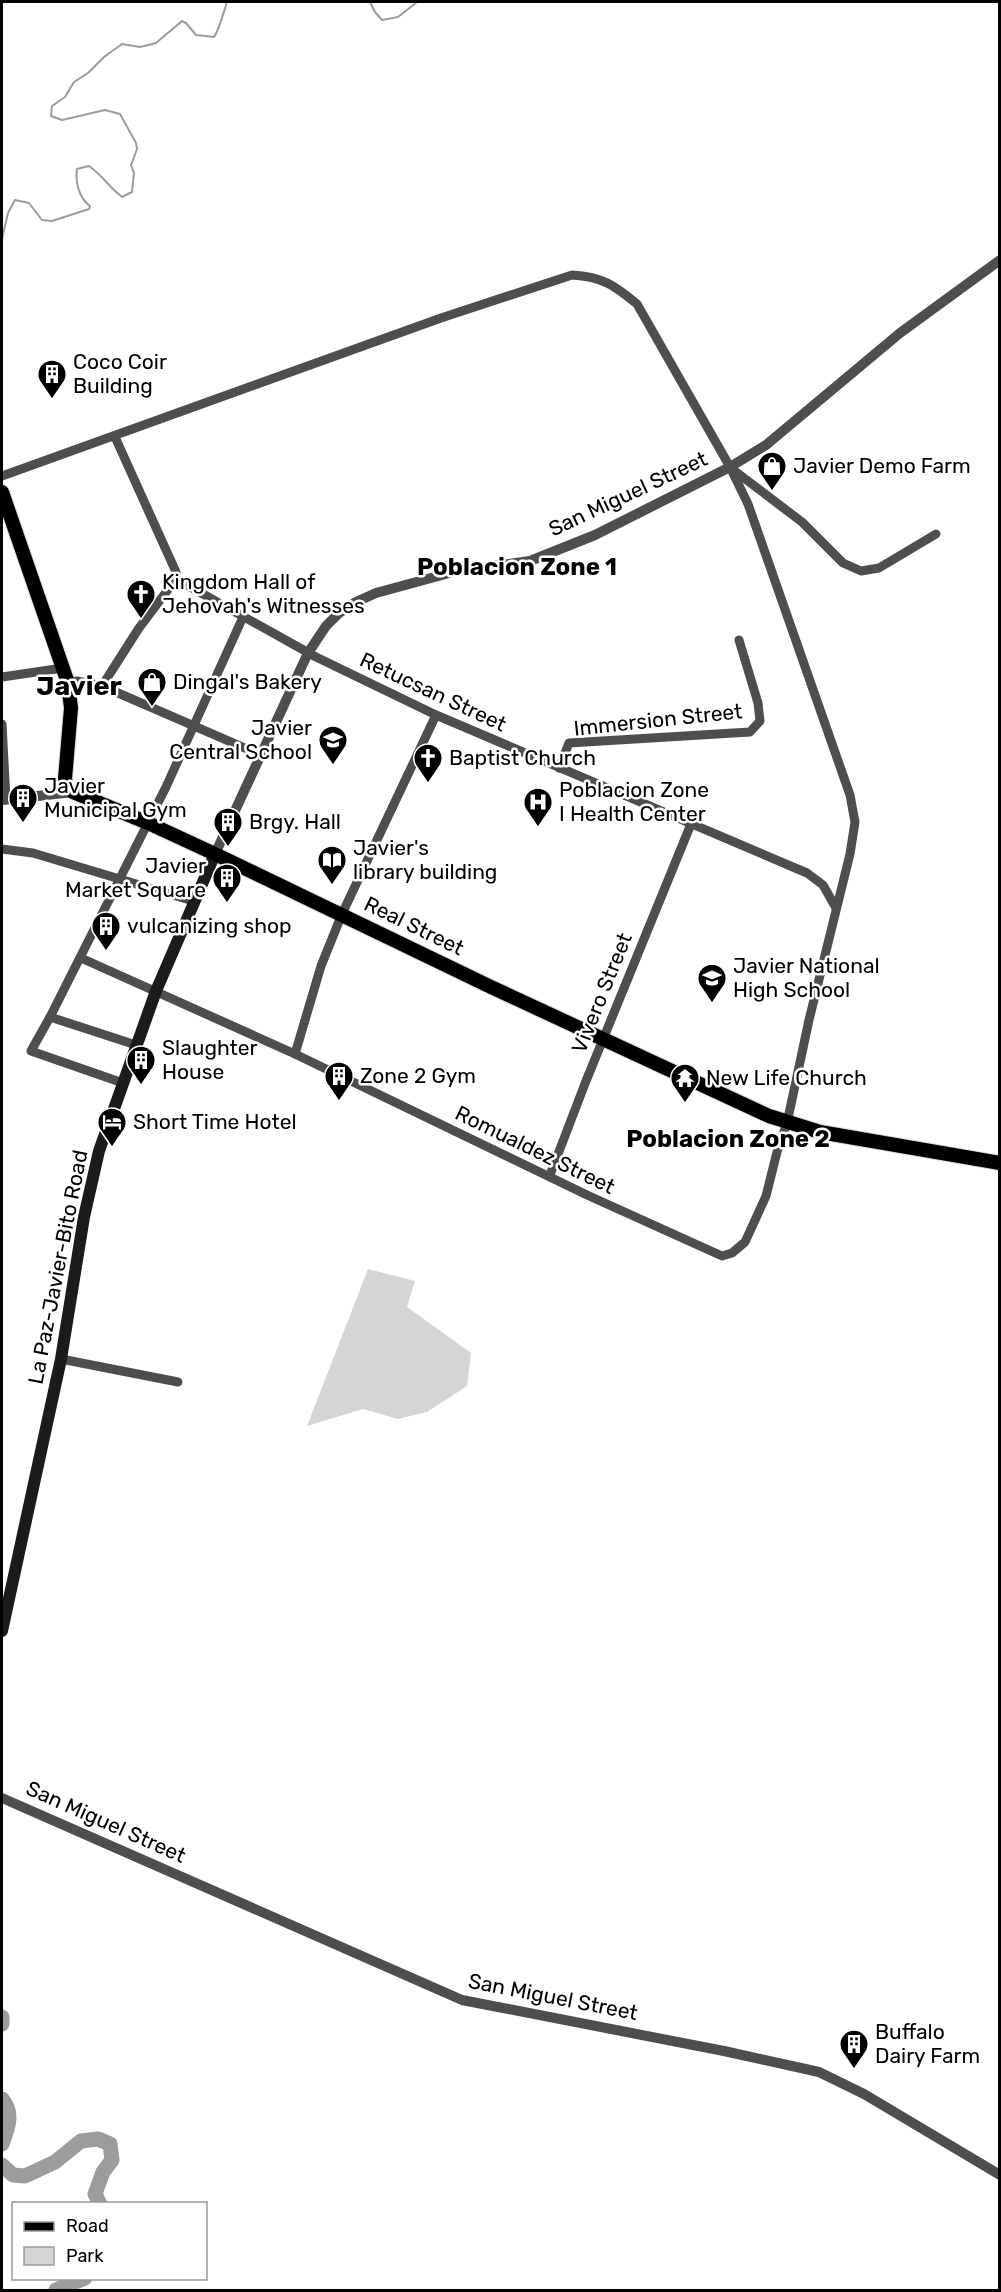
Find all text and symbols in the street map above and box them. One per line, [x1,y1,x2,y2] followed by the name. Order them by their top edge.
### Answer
[73,349,167,398] place label: Coco Coir Building
[36,358,68,400] building icon: Coco Coir Building
[544,446,711,541] street label: San Miguel Street
[756,450,788,492] shop icon: Javier Demo Farm
[793,453,971,478] place label: Javier Demo Farm
[417,553,617,581] district label: Poblacion Zone 1
[162,569,365,618] place label: Kingdom Hall of Jehovah's Witnesses
[125,578,157,620] church icon: Kingdom Hall of Jehovah's Witnesses
[356,647,510,736] street label: Retucsan Street
[136,666,168,708] shop icon: Dingal's Bakery
[173,669,322,694] place label: Dingal's Bakery
[36,670,122,702] district label: Javier
[572,698,743,741] street label: Immersion Street
[169,715,312,764] place label: Javier Central School
[317,724,349,766] school or university icon: Javier Central School
[412,742,444,784] church icon: Baptist Church
[449,745,596,770] place label: Baptist Church
[44,773,187,822] place label: Javier Municipal Gym
[559,777,709,826] place label: Poblacion Zone I Health Center
[7,782,39,824] building icon: Javier Municipal Gym
[522,786,554,828] hospital icon: Poblacion Zone I Health Center
[212,806,244,848] building icon: Brgy. Hall
[249,809,341,834] place label: Brgy. Hall
[353,835,497,884] place label: Javier's library building
[316,844,348,886] library icon: Javier's library building
[65,853,206,902] place label: Javier Market Square
[211,862,243,904] building icon: Javier Market Square
[360,891,468,960] street label: Real Street
[90,910,122,952] building icon: vulcanizing shop
[127,913,292,938] place label: vulcanizing shop
[566,929,637,1057] street label: Vivero Street
[733,953,880,1002] place label: Javier National High School
[696,962,728,1004] school or university icon: Javier National High School
[162,1035,258,1084] place label: Slaughter House
[125,1044,157,1086] building icon: Slaughter House
[323,1060,355,1102] building icon: Zone 2 Gym
[669,1062,701,1104] temple icon: New Life Church
[360,1063,476,1088] place label: Zone 2 Gym
[706,1065,867,1090] place label: New Life Church
[451,1100,619,1199] street label: Romualdez Street
[96,1106,128,1148] hotel icon: Short Time Hotel
[133,1109,297,1134] place label: Short Time Hotel
[626,1125,830,1153] district label: Poblacion Zone 2
[23,1148,92,1386] street label: La Paz-Javier-Bito Road
[22,1775,190,1868] street label: San Miguel Street
[466,1968,640,2025] street label: San Miguel Street
[875,2019,980,2068] place label: Buffalo Dairy Farm
[838,2028,870,2070] building icon: Buffalo Dairy Farm
[12,2202,207,2280] legend
[66,2215,109,2237] text: Road
[66,2245,104,2267] text: Park

